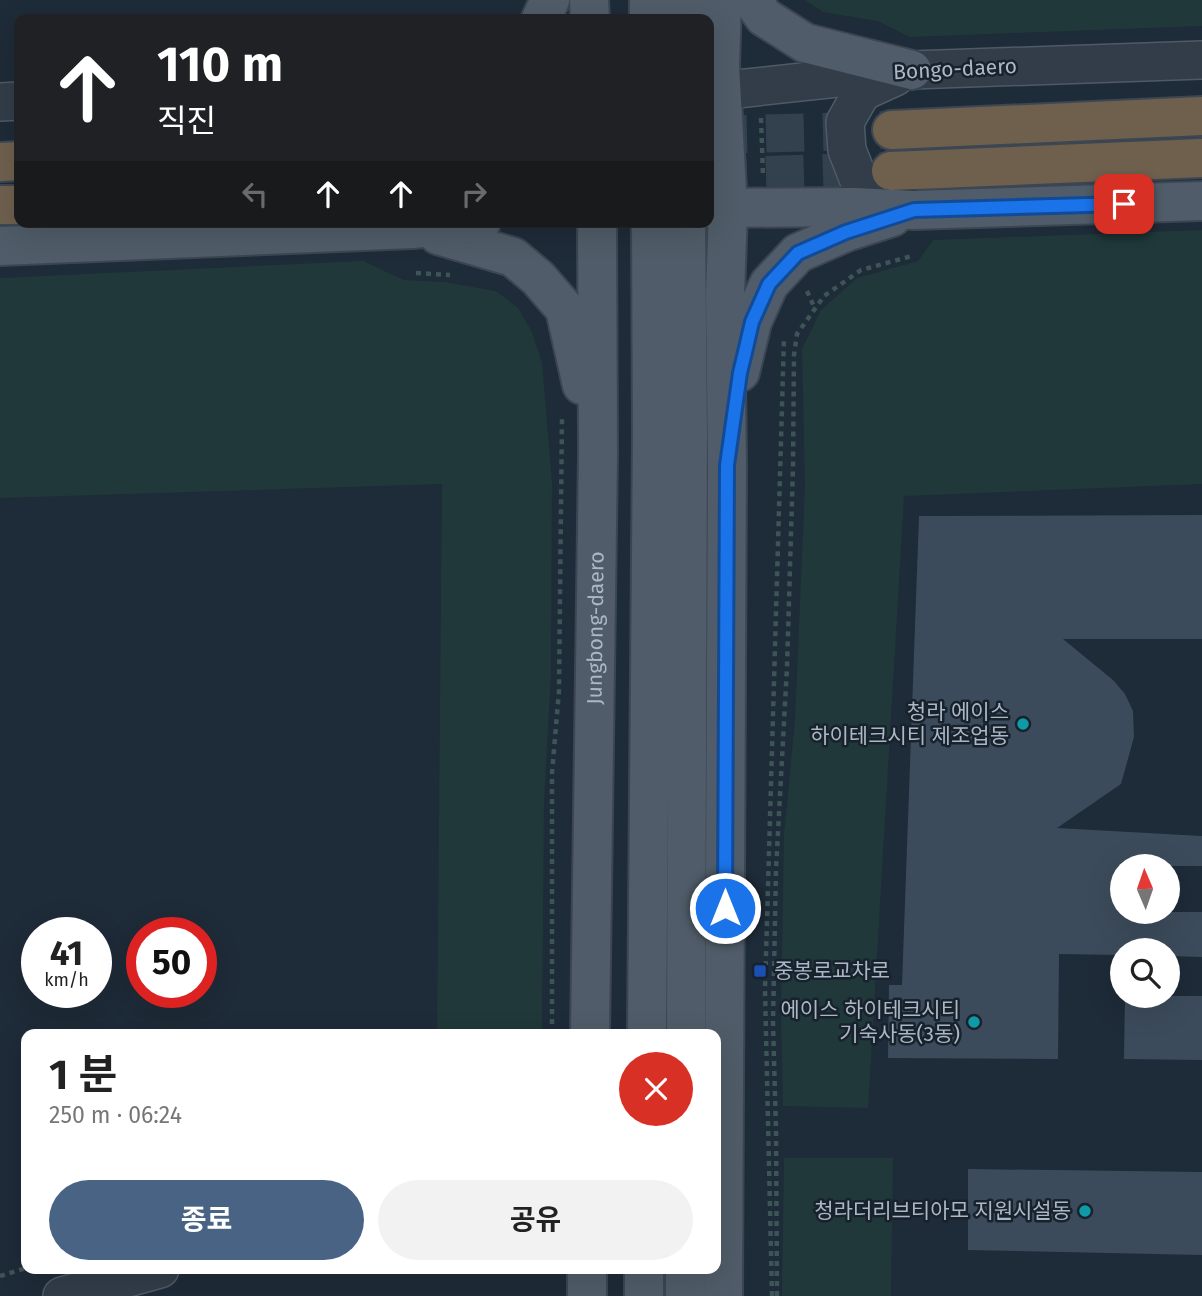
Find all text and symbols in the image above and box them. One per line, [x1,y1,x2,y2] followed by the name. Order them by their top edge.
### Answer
[157,35,283,94] text: 110 m
[42,42,133,133] icon: ahead
[892,53,1018,85] street label: Bongo-daero
[157,102,216,140] text: 직진
[1094,174,1154,234] pin
[236,175,274,213] icon: left
[309,175,347,213] icon: ahead
[382,175,420,213] icon: ahead
[455,175,493,213] icon: right
[1105,185,1143,223] icon: arrive
[582,551,610,705] street label: Jungbong-daero
[810,699,1009,749] place label: 청라 에이스 하이테크시티 제조업동
[1015,716,1031,732] marker: 청라 에이스 하이테크시티 제조업동
[1110,854,1180,924] north arrow
[1110,854,1180,1008] map controls
[688,871,762,945] position arrow
[126,917,217,1008] speed limit sign: 50
[50,932,83,974] text: 41
[1110,938,1180,1008] button: search
[774,958,890,984] place label: 중봉로교차로
[752,963,768,979] marker: 중봉로교차로
[44,969,89,991] text: km/h
[781,997,960,1047] place label: 에이스 하이테크시티 기숙사동(3동)
[966,1014,982,1030] marker: 에이스 하이테크시티 기숙사동(3동)
[49,1050,117,1100] text: 1 분
[619,1052,693,1126] button: close
[49,1101,182,1129] text: 250 m · 06:24
[49,1180,364,1260] button: 종료
[378,1180,693,1260] button: 공유
[814,1198,1071,1224] place label: 청라더리브티아모 지원시설동
[1077,1203,1093,1219] marker: 청라더리브티아모 지원시설동

